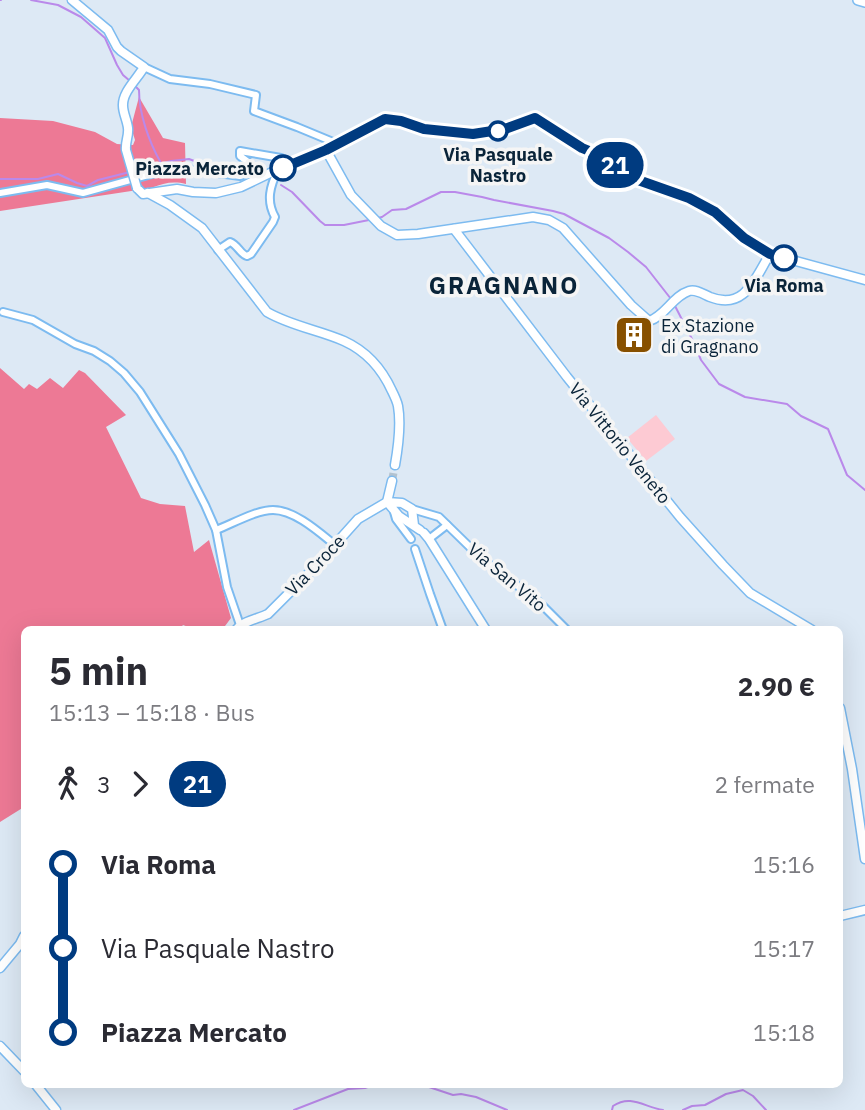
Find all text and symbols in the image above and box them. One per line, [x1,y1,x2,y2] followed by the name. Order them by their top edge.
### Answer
[488,121,508,141] marker: Via Pasquale Nastro
[584,142,646,188] line badge: 21
[443,143,553,187] place label: Via Pasquale Nastro
[601,149,629,181] text: 21
[270,155,296,181] marker: Piazza Mercato
[135,157,264,180] place label: Piazza Mercato
[771,245,797,271] marker: Via Roma
[429,269,579,301] district label: GRAGNANO
[744,274,824,297] place label: Via Roma
[613,314,655,356] building icon: Ex Stazione di Gragnano
[661,314,759,358] place label: Ex Stazione di Gragnano
[564,378,676,508] street label: Via Vittorio Veneto
[280,530,350,600] street label: Via Croce
[463,537,551,617] street label: Via San Vito
[49,646,148,695] text: 5 min
[738,669,815,703] text: 2.90 €
[49,697,255,727] text: 15:13 – 15:18 · Bus
[49,765,87,803] icon: walk
[121,765,159,803] icon: forward
[183,768,212,800] text: 21
[97,769,111,799] text: 3
[714,769,815,799] text: 2 fermate
[101,847,216,881] text: Via Roma
[753,849,815,879] text: 15:16
[101,931,334,965] text: Via Pasquale Nastro
[753,933,815,963] text: 15:17
[101,1015,287,1049] text: Piazza Mercato
[753,1017,815,1047] text: 15:18

